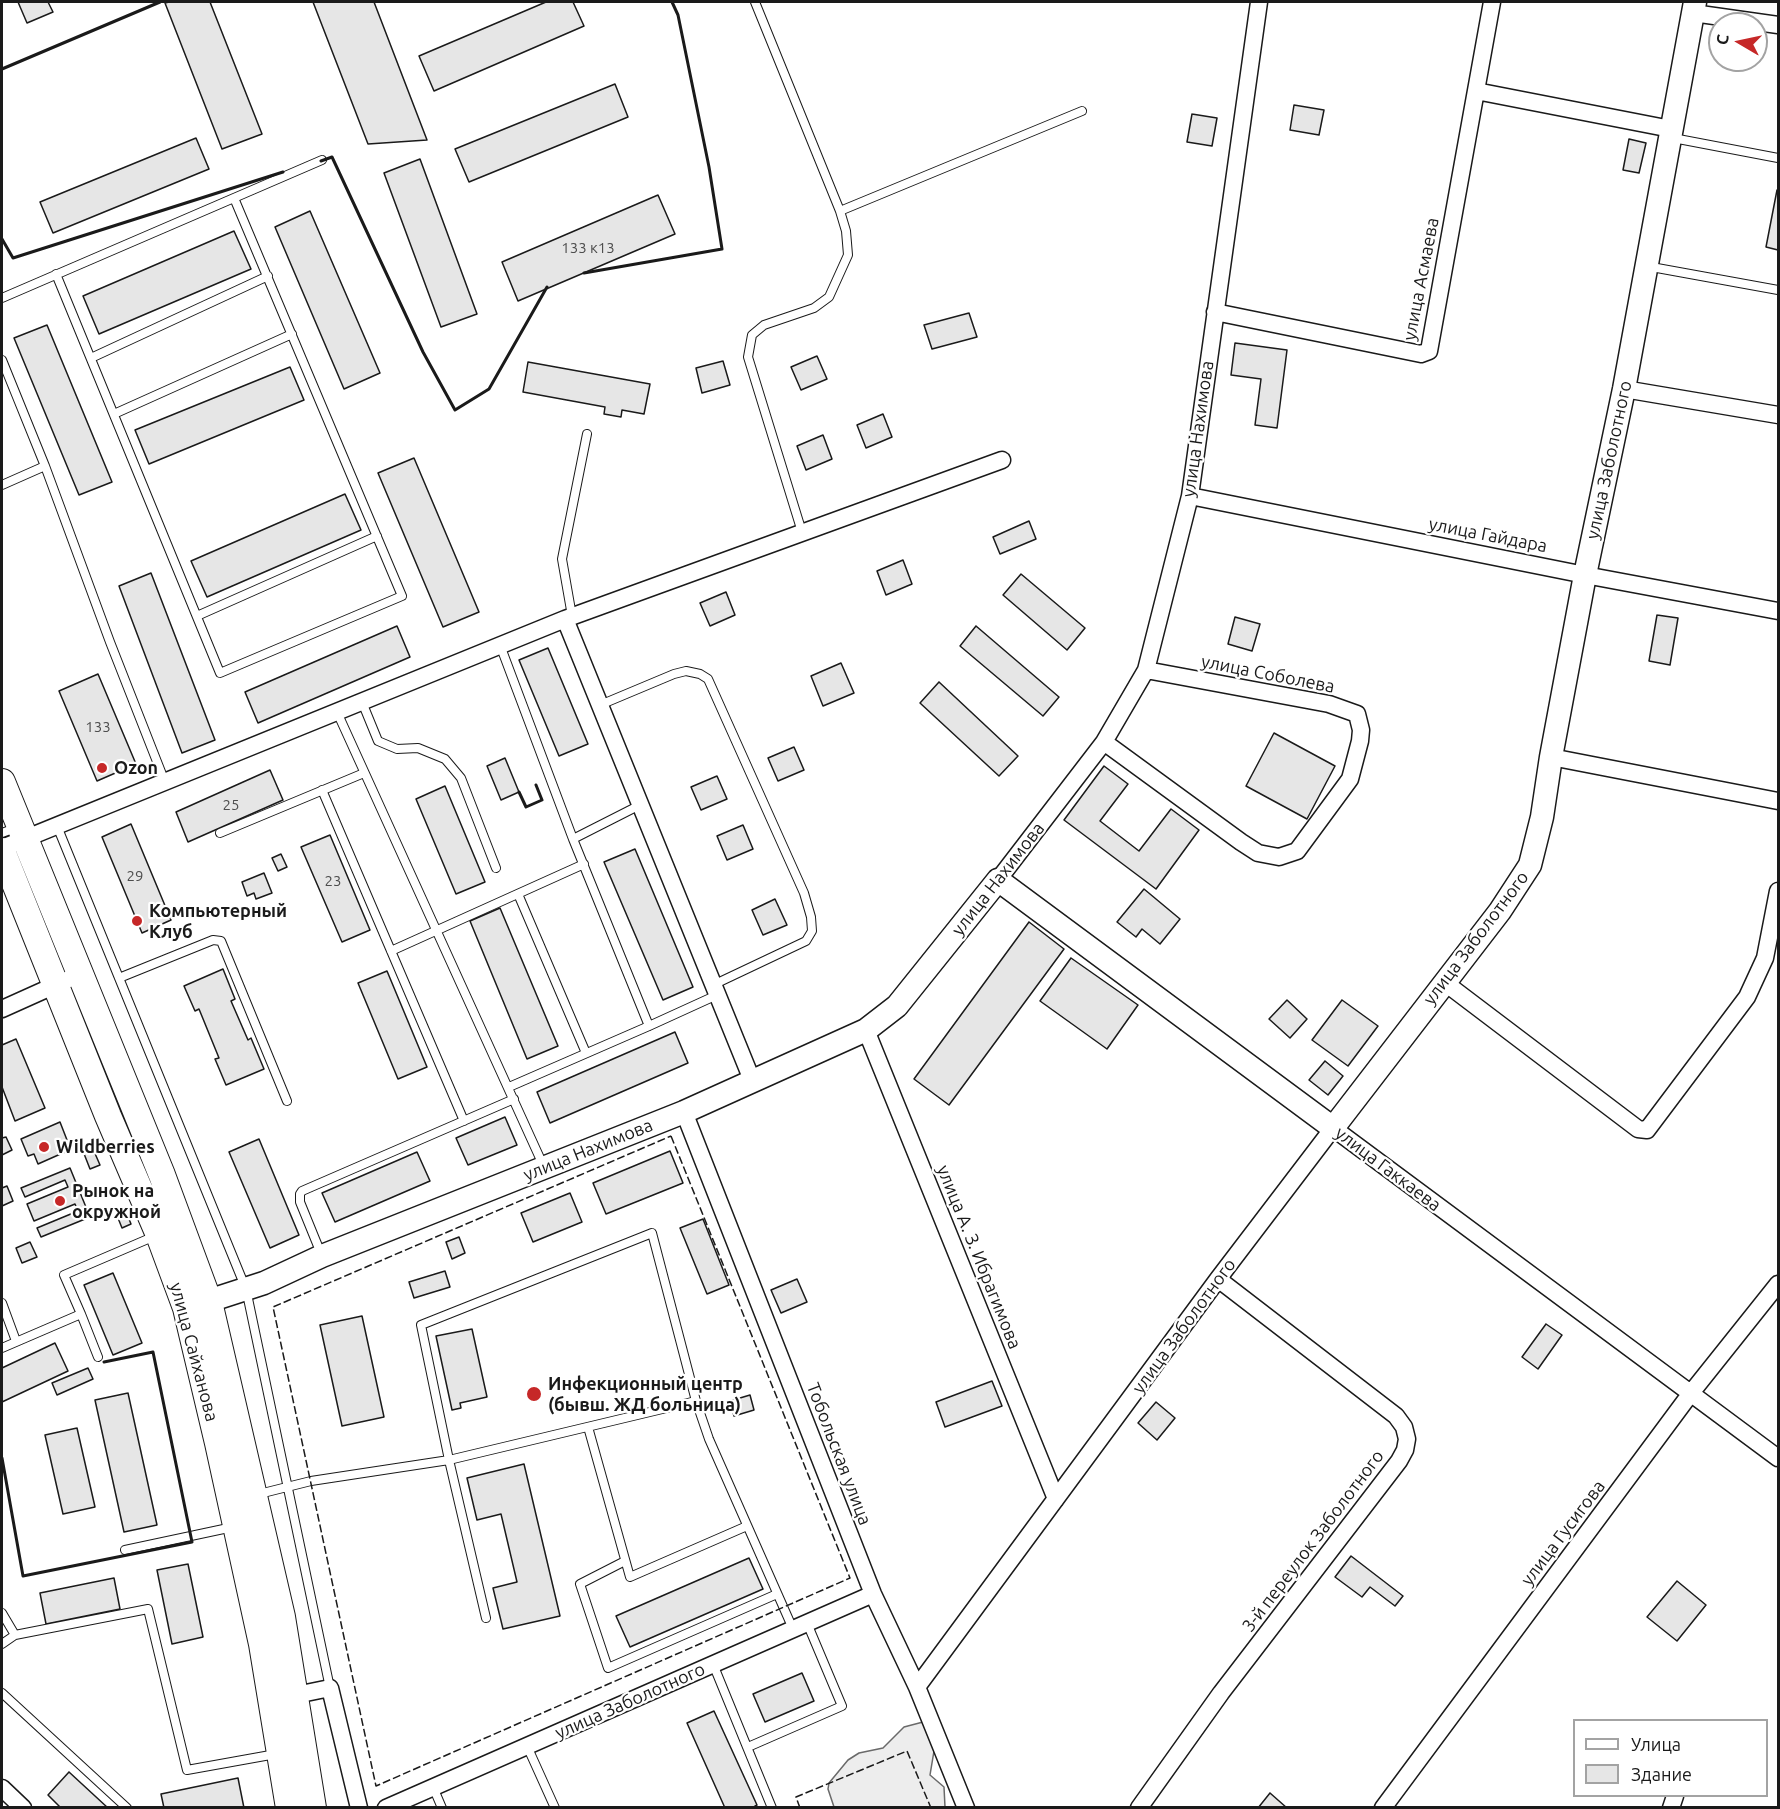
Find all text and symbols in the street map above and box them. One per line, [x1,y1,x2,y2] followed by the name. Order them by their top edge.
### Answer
[1708,12,1768,72] north arrow
[1713,33,1732,46] text: С
[1398,216,1444,342] street label: улица Асмаева
[561,239,615,257] house number: 133 к13
[1178,359,1218,499] street label: улица Нахимова
[1582,379,1636,541] street label: улица Заболотного
[1427,513,1549,557] street label: улица Гайдара
[1199,650,1337,698] street label: улица Соболева
[85,718,111,736] house number: 133
[114,757,158,779] place label: Ozon
[95,761,109,775] marker: Ozon
[223,796,239,814] house number: 25
[947,818,1049,940] street label: улица Нахимова
[127,867,143,885] house number: 29
[1419,867,1533,1009] street label: улица Заболотного
[325,872,341,890] house number: 23
[149,900,287,942] place label: Компьютерный Клуб
[130,914,144,928] marker: Компьютерный Клуб
[520,1114,656,1186] street label: улица Нахимова
[1331,1122,1445,1216] street label: улица Гаккаева
[56,1136,155,1158] place label: Wildberries
[37,1140,51,1154] marker: Wildberries
[932,1162,1026,1352] street label: улица А. З. Ибрагимова
[72,1180,161,1222] place label: Рынок на окружной
[53,1194,67,1208] marker: Рынок на окружной
[1128,1254,1240,1398] street label: улица Заболотного
[165,1280,223,1424] street label: улица Сайханова
[548,1373,743,1416] place label: Инфекционный центр (бывш. ЖД больница)
[802,1380,876,1528] street label: Тобольская улица
[525,1385,543,1403] marker: Инфекционный центр (бывш. ЖД больница)
[1238,1446,1388,1636] street label: 3-й переулок Заболотного
[1516,1476,1610,1590] street label: улица Гусигова
[552,1658,708,1744] street label: улица Заболотного
[1573,1719,1768,1797] legend
[1631,1734,1681,1754] text: Улица
[1631,1764,1692,1784] text: Здание

